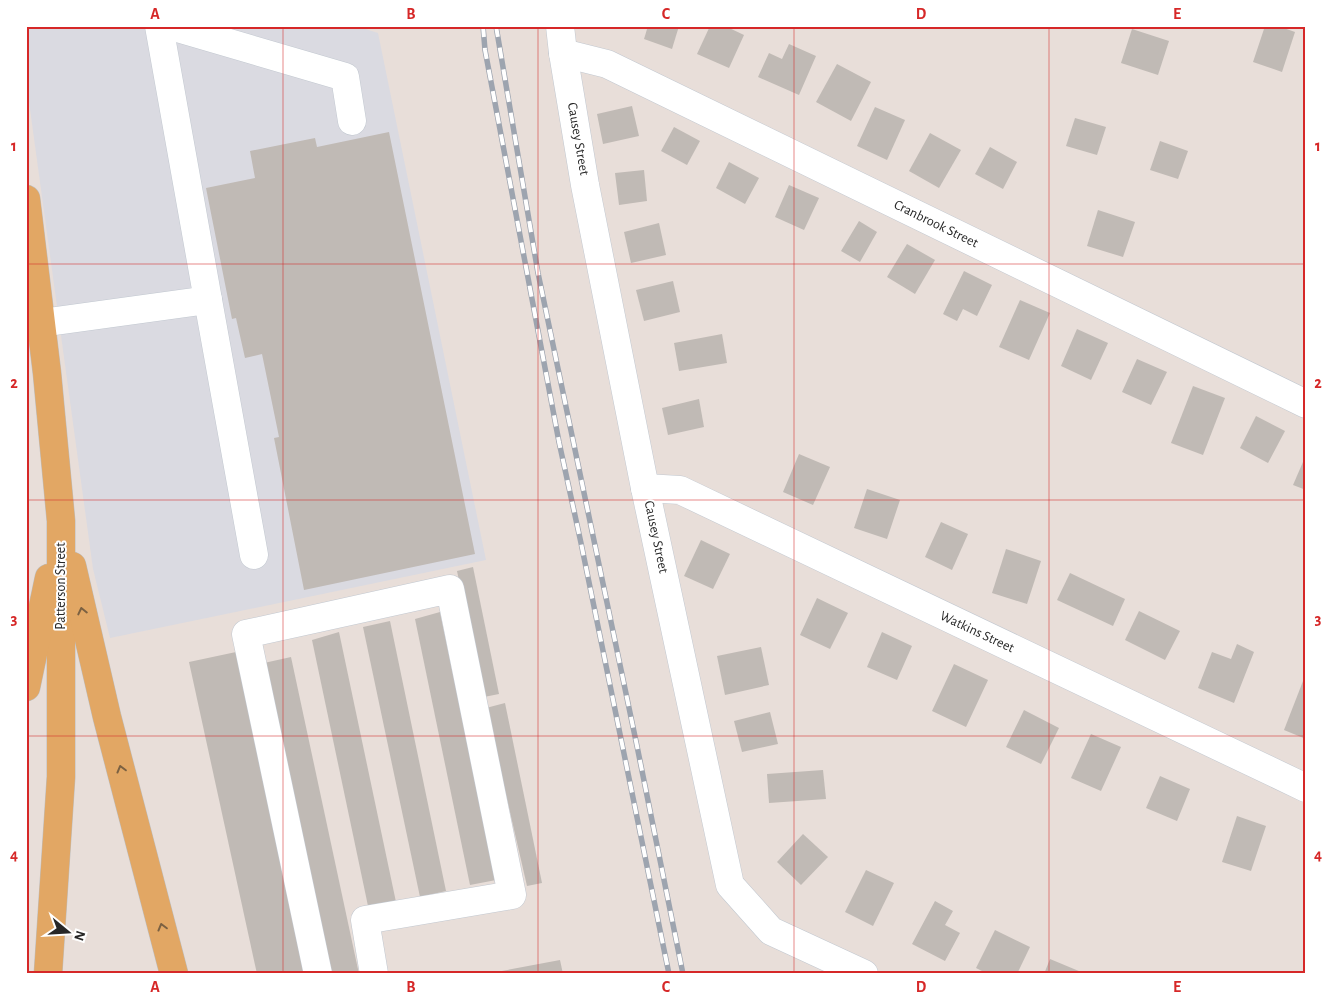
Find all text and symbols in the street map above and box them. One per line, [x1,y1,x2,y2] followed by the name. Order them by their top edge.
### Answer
[150,6,160,22] text: A
[406,6,416,22] text: B
[662,6,671,22] text: C
[916,6,927,22] text: D
[1173,6,1181,22] text: E
[565,101,591,177] street label: Causey Street
[11,138,17,154] text: 1
[1315,138,1321,154] text: 1
[892,198,981,251] street label: Cranbrook Street
[10,375,18,391] text: 2
[1314,375,1322,391] text: 2
[641,499,671,575] street label: Causey Street
[54,542,68,630] street label: Patterson Street
[77,607,88,616] one-way arrow
[938,609,1017,655] street label: Watkins Street
[11,611,18,627] text: 3
[1315,611,1322,627] text: 3
[116,765,127,774] one-way arrow
[10,847,18,863] text: 4
[1314,847,1322,863] text: 4
[42,908,92,958] north arrow
[157,922,168,931] one-way arrow
[71,929,88,943] text: N
[150,979,160,995] text: A
[406,979,416,995] text: B
[662,979,671,995] text: C
[916,979,927,995] text: D
[1173,979,1181,995] text: E

